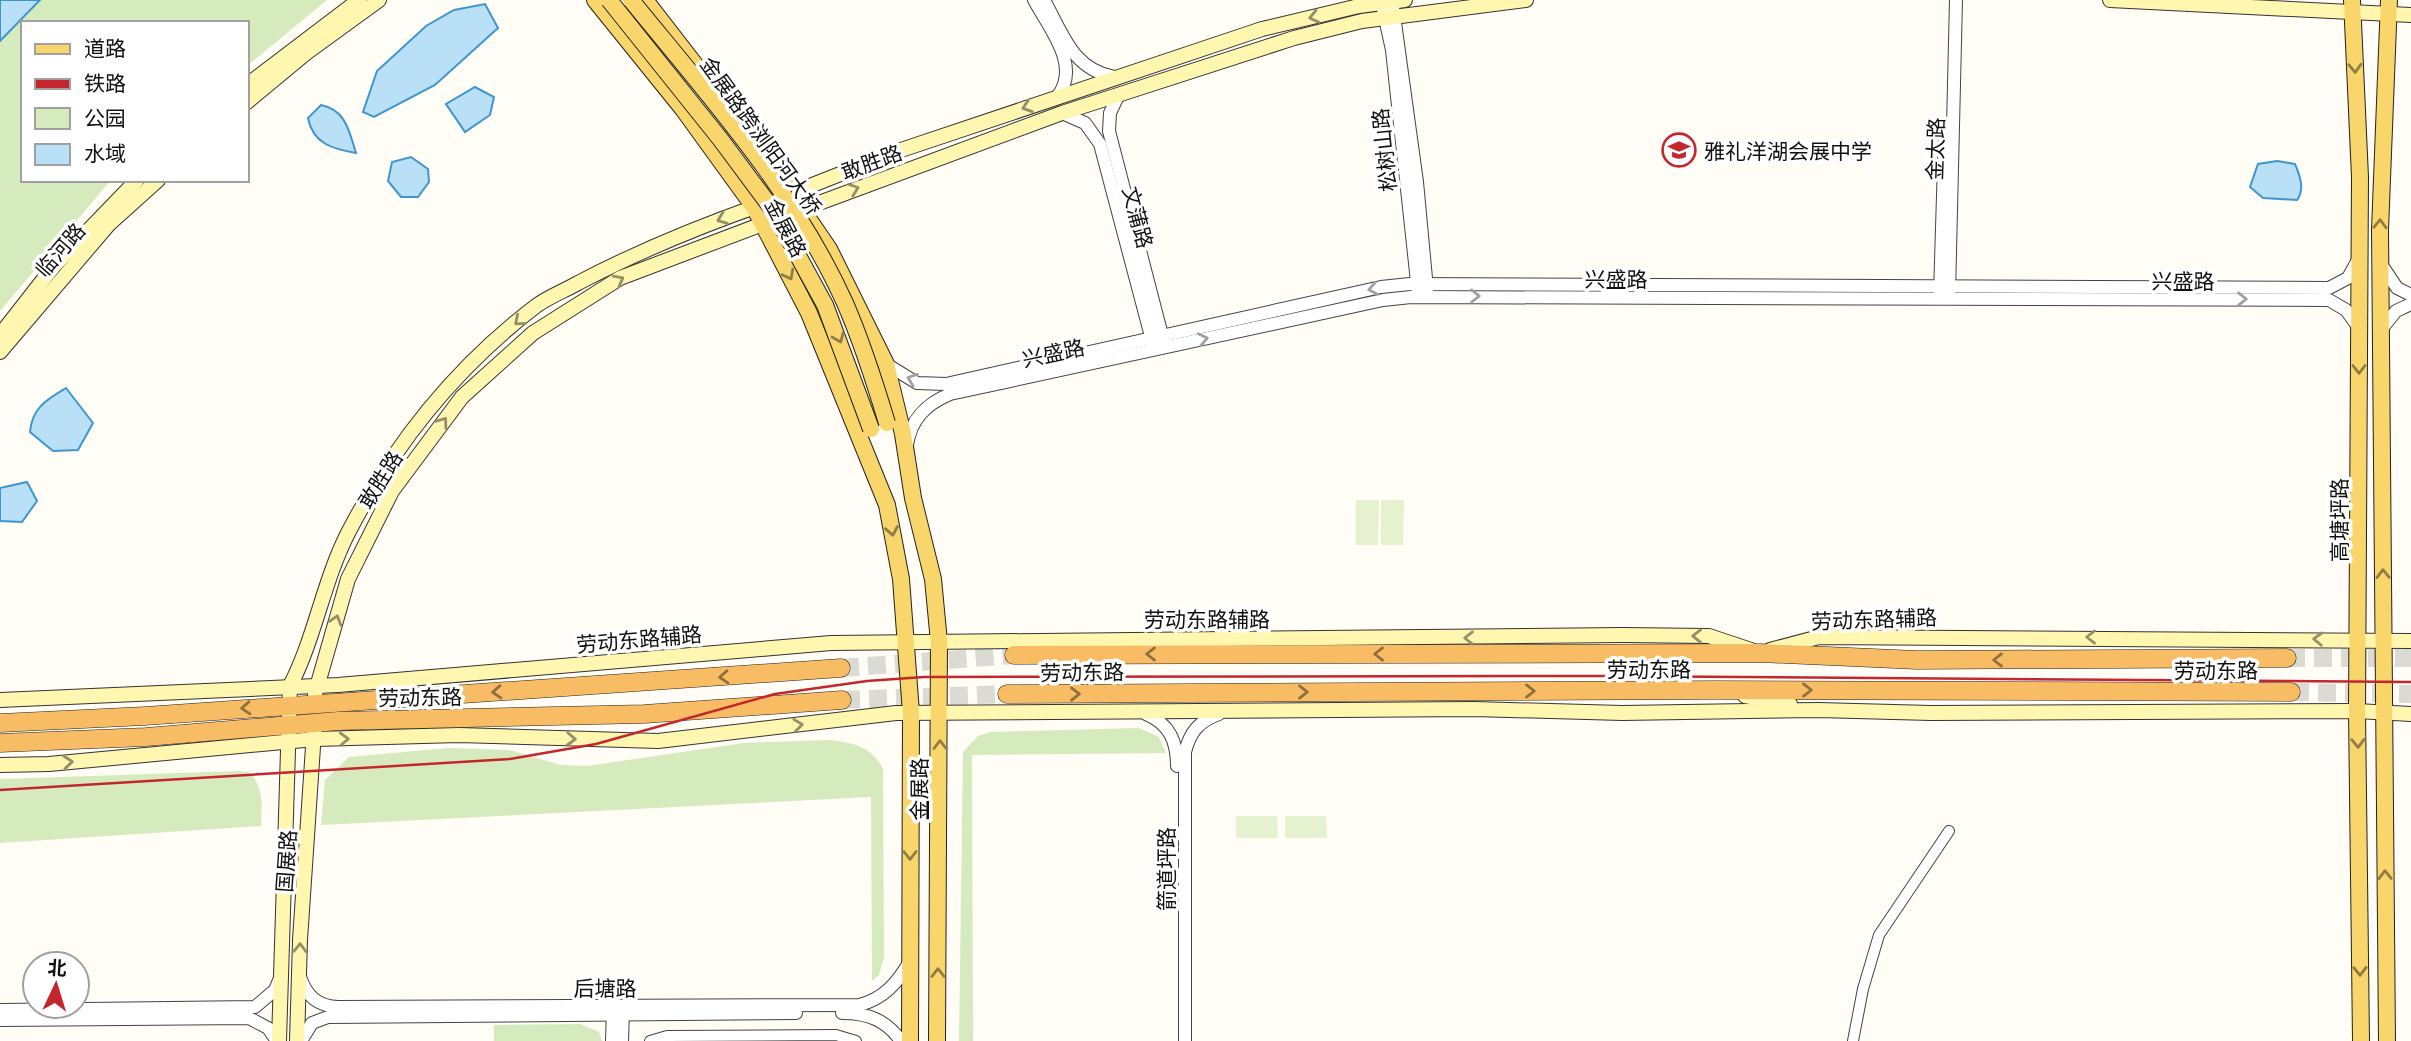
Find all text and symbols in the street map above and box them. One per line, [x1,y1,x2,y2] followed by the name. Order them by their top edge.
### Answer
[1308,9,1320,23] one-way arrow
[21,21,248,182] legend
[84,33,126,61] text: 道路
[695,50,829,220] street label: 金展路跨浏阳河大桥
[2348,63,2363,74] one-way arrow
[84,68,126,96] text: 铁路
[1022,99,1034,113] one-way arrow
[84,103,126,131] text: 公园
[1365,107,1401,193] street label: 松树山路
[1919,117,1949,181] street label: 金太路
[1660,131,1698,169] school or university icon: 雅礼洋湖会展中学
[1704,136,1872,164] place label: 雅礼洋湖会展中学
[837,137,905,185] street label: 敢胜路
[84,138,126,166] text: 水域
[1117,183,1161,251] street label: 文蒲路
[847,184,859,198] one-way arrow
[760,193,814,261] street label: 金展路
[717,211,729,225] one-way arrow
[28,216,90,282] street label: 临河路
[2373,218,2388,229] one-way arrow
[1585,264,1648,292] street label: 兴盛路
[2152,266,2215,294] street label: 兴盛路
[781,268,794,281] one-way arrow
[612,275,624,288] one-way arrow
[1367,281,1379,296] one-way arrow
[1470,289,1481,304] one-way arrow
[2237,291,2247,307] one-way arrow
[515,313,528,325] one-way arrow
[831,332,845,344] one-way arrow
[1019,332,1087,372] street label: 兴盛路
[1197,332,1209,347] one-way arrow
[2351,364,2367,375] one-way arrow
[906,374,918,388] one-way arrow
[435,417,448,429] one-way arrow
[350,445,408,513] street label: 敢胜路
[2324,478,2352,562] street label: 高塘坪路
[884,525,899,537] one-way arrow
[2375,568,2391,579] one-way arrow
[1811,602,1937,634] street label: 劳动东路辅路
[1144,604,1270,632] street label: 劳动东路辅路
[327,614,342,626] one-way arrow
[575,619,703,657] street label: 劳动东路辅路
[1691,628,1701,644] one-way arrow
[2085,629,2096,645] one-way arrow
[1464,630,1474,646] one-way arrow
[2313,632,2324,647] one-way arrow
[1145,646,1156,662] one-way arrow
[1373,646,1383,662] one-way arrow
[1992,652,2003,667] one-way arrow
[1607,654,1691,682] street label: 劳动东路
[2174,655,2258,683] street label: 劳动东路
[1040,656,1124,686] street label: 劳动东路
[718,669,729,684] one-way arrow
[378,681,462,711] street label: 劳动东路
[1802,682,1812,698] one-way arrow
[1525,683,1536,699] one-way arrow
[492,684,503,699] one-way arrow
[1298,684,1308,700] one-way arrow
[1070,686,1081,702] one-way arrow
[240,700,251,715] one-way arrow
[792,718,803,733] one-way arrow
[338,731,349,746] one-way arrow
[566,731,577,746] one-way arrow
[2350,739,2366,749] one-way arrow
[932,740,948,750] one-way arrow
[63,755,74,770] one-way arrow
[904,758,932,821] street label: 金展路
[1151,827,1179,911] street label: 箭道坪路
[269,829,301,893] street label: 国展路
[902,851,918,861] one-way arrow
[2377,869,2393,880] one-way arrow
[292,943,307,954] one-way arrow
[21,950,91,1020] north arrow
[47,953,68,981] text: 北
[2352,966,2368,977] one-way arrow
[930,967,946,978] one-way arrow
[574,973,637,1001] street label: 后塘路

